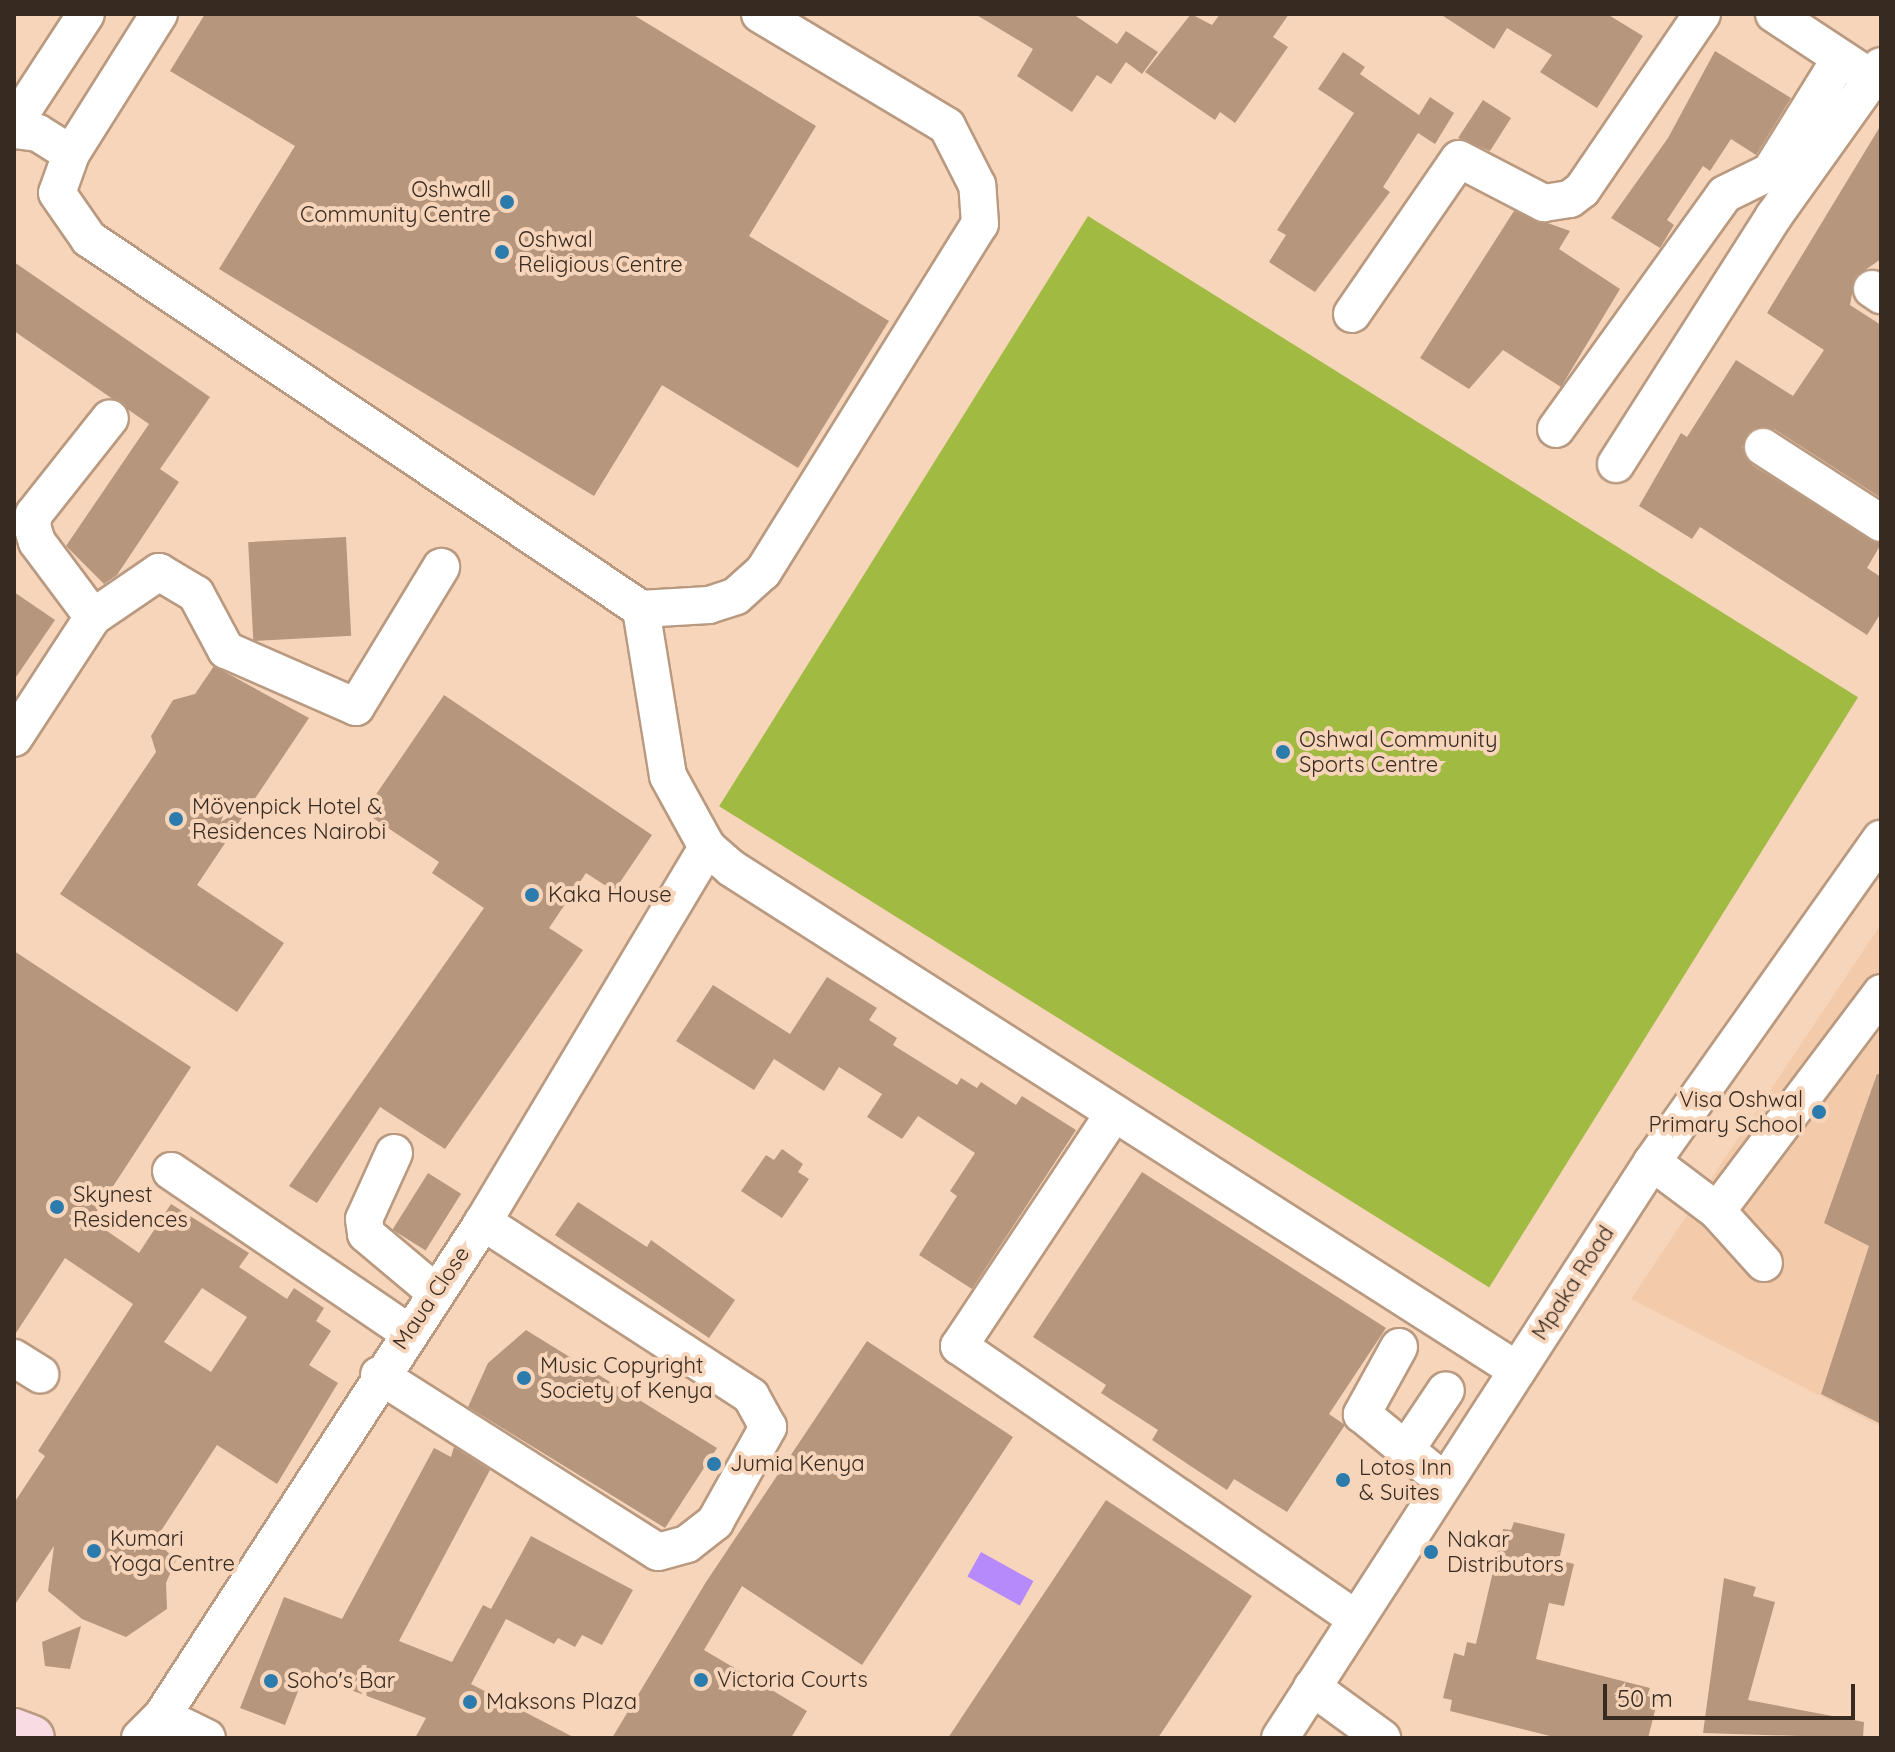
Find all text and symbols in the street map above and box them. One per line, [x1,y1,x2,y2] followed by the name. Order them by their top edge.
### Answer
[300,176,491,228] place label: Oshwall Community Centre
[498,193,516,211] marker: Oshwall Community Centre
[518,226,683,278] place label: Oshwal Religious Centre
[493,243,511,261] marker: Oshwal Religious Centre
[1299,726,1497,778] place label: Oshwal Community Sports Centre
[1274,743,1292,761] marker: Oshwal Community Sports Centre
[192,793,386,844] place label: Mövenpick Hotel & Residences Nairobi
[167,810,185,828] marker: Mövenpick Hotel & Residences Nairobi
[548,882,672,908] place label: Kaka House
[523,886,541,904] marker: Kaka House
[1648,1086,1803,1138] place label: Visa Oshwal Primary School
[1810,1103,1828,1121] marker: Visa Oshwal Primary School
[73,1181,188,1232] place label: Skynest Residences
[48,1198,66,1216] marker: Skynest Residences
[1526,1221,1620,1345] street label: Mpaka Road
[387,1242,475,1354] street label: Maua Close
[540,1352,713,1404] place label: Music Copyright Society of Kenya
[515,1369,533,1387] marker: Music Copyright Society of Kenya
[730,1451,864,1477] place label: Jumia Kenya
[1359,1454,1452,1506] place label: Lotos Inn & Suites
[705,1455,723,1473] marker: Jumia Kenya
[1334,1471,1352,1489] marker: Lotos Inn & Suites
[110,1525,235,1576] place label: Kumari Yoga Centre
[1447,1526,1564,1578] place label: Nakar Distributors
[85,1542,103,1560] marker: Kumari Yoga Centre
[1422,1543,1440,1561] marker: Nakar Distributors
[717,1667,868,1693] place label: Victoria Courts
[287,1668,395,1694] place label: Soho's Bar
[1607,1668,1859,1718] scale bar
[692,1671,710,1689] marker: Victoria Courts
[262,1672,280,1690] marker: Soho's Bar
[1617,1683,1673,1713] text: 50 m
[486,1689,637,1715] place label: Maksons Plaza
[461,1693,479,1711] marker: Maksons Plaza

